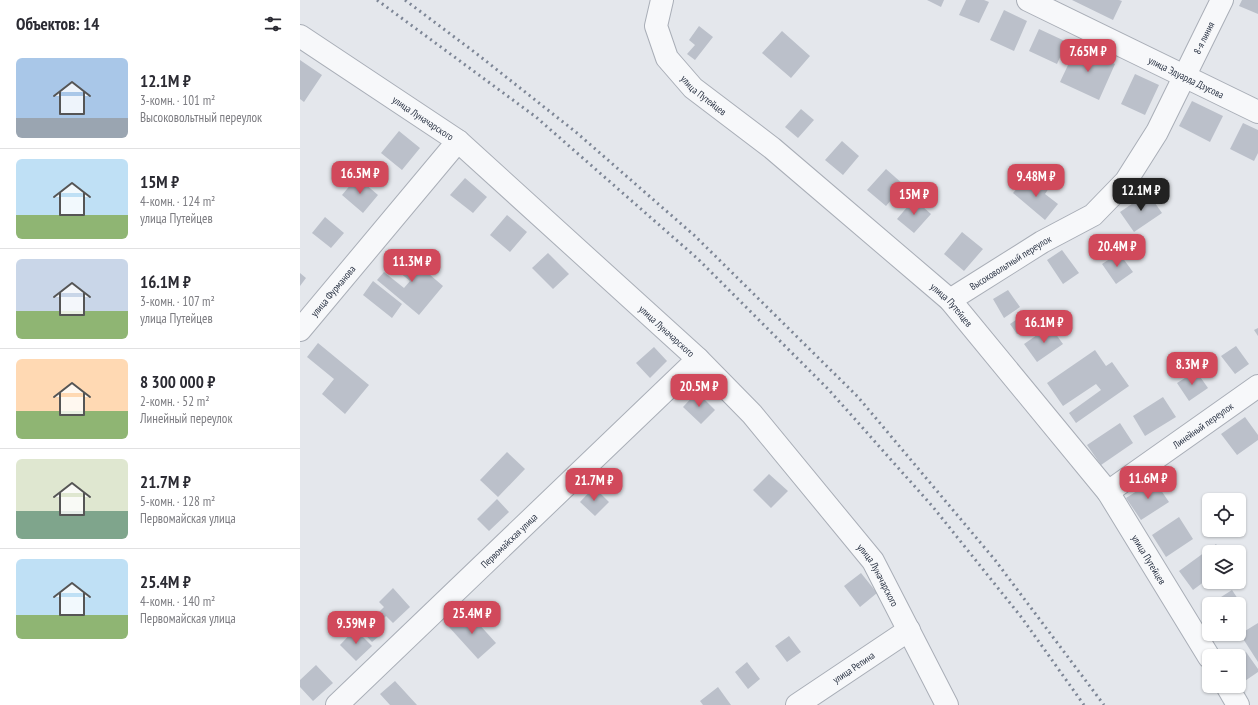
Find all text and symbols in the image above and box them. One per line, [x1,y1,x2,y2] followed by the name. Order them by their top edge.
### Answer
[16,13,99,35] text: Объектов: 14
[262,13,284,35] icon: filters
[1190,19,1217,56] street label: 8-я линия
[1051,39,1125,73] pin: 7.65M ₽
[1069,43,1107,60] text: 7.65M ₽
[1146,54,1226,101] street label: улица Эдуарда Дзусова
[140,70,191,92] text: 12.1M ₽
[678,73,729,118] street label: улица Путейцев
[48,74,96,122] icon: home
[140,92,215,109] text: 3-комн. · 101 m²
[390,93,456,143] street label: улица Луначарского
[140,109,262,126] text: Высоковольтный переулок
[323,161,397,195] pin: 16.5M ₽
[999,164,1073,198] pin: 9.48M ₽
[341,165,379,182] text: 16.5M ₽
[1017,168,1055,185] text: 9.48M ₽
[140,171,179,193] text: 15M ₽
[48,175,96,223] icon: home
[1104,178,1178,212] pin: 12.1M ₽
[886,182,942,216] pin: 15M ₽
[1122,182,1160,199] text: 12.1M ₽
[899,186,929,203] text: 15M ₽
[140,193,215,210] text: 4-комн. · 124 m²
[140,210,213,227] text: улица Путейцев
[967,232,1054,293] street label: Высоковольтный переулок
[1080,234,1154,268] pin: 20.4M ₽
[1098,238,1136,255] text: 20.4M ₽
[375,249,449,283] pin: 11.3M ₽
[393,253,431,270] text: 11.3M ₽
[308,263,358,320] street label: улица Фурманова
[140,271,191,293] text: 16.1M ₽
[48,275,96,323] icon: home
[928,280,975,330] street label: улица Путейцев
[140,293,215,310] text: 3-комн. · 107 m²
[636,302,697,360] street label: улица Луначарского
[140,310,213,327] text: улица Путейцев
[1007,310,1081,344] pin: 16.1M ₽
[1025,314,1063,331] text: 16.1M ₽
[1159,352,1225,386] pin: 8.3M ₽
[1176,356,1208,373] text: 8.3M ₽
[140,371,215,393] text: 8 300 000 ₽
[662,374,736,408] pin: 20.5M ₽
[48,375,96,423] icon: home
[680,378,718,395] text: 20.5M ₽
[140,393,210,410] text: 2-комн. · 52 m²
[1169,400,1236,452] street label: Линейный переулок
[140,410,233,427] text: Линейный переулок
[1111,466,1185,500] pin: 11.6M ₽
[557,468,631,502] pin: 21.7M ₽
[1129,470,1167,487] text: 11.6M ₽
[140,471,191,493] text: 21.7M ₽
[575,472,613,489] text: 21.7M ₽
[48,475,96,523] icon: home
[140,493,215,510] text: 5-комн. · 128 m²
[1202,493,1246,693] map controls
[1202,493,1246,537] button: locate
[140,510,236,527] text: Первомайская улица
[478,510,540,571] street label: Первомайская улица
[1129,532,1169,587] street label: улица Путейцев
[854,541,901,609] street label: улица Луначарского
[1202,545,1246,589] button: layers
[140,571,191,593] text: 25.4M ₽
[48,575,96,623] icon: home
[140,593,215,610] text: 4-комн. · 140 m²
[1202,597,1246,641] button: +
[435,601,509,635] pin: 25.4M ₽
[453,605,491,622] text: 25.4M ₽
[140,610,236,627] text: Первомайская улица
[319,611,393,645] pin: 9.59M ₽
[337,615,375,632] text: 9.59M ₽
[830,649,877,686] street label: улица Репина
[1202,649,1246,693] button: −

